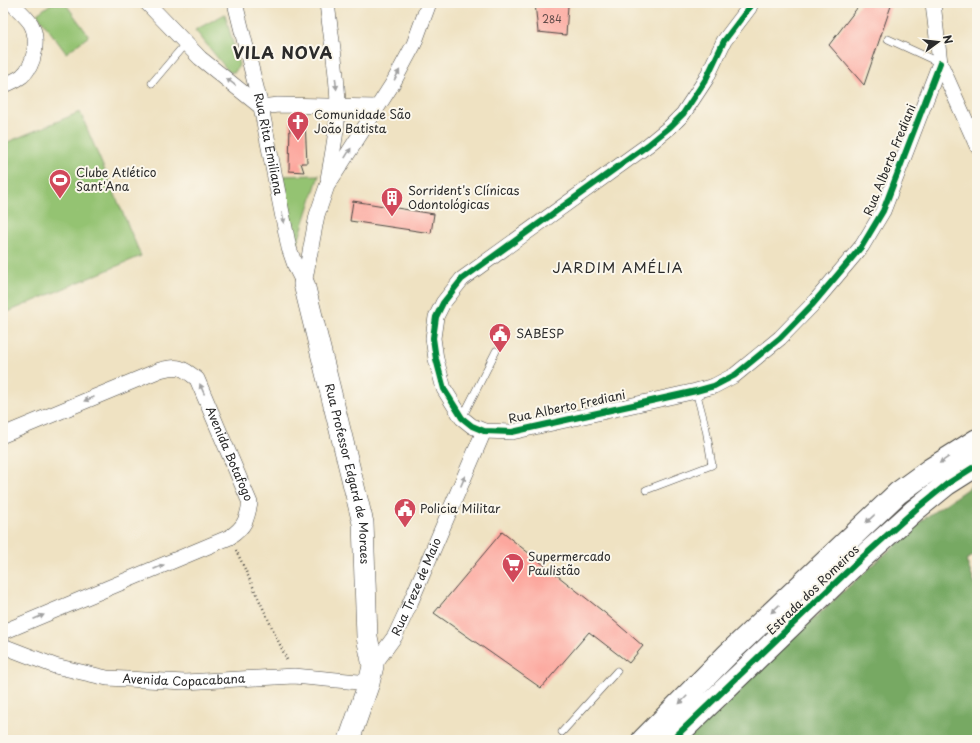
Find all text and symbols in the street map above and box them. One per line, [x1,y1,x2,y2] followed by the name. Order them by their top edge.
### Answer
[542,11,562,26] house number: 284
[918,22,958,62] north arrow
[939,33,958,46] text: N
[233,40,333,64] district label: VILA NOVA
[394,69,401,80] one-way arrow
[333,77,339,90] one-way arrow
[225,78,236,87] one-way arrow
[250,91,288,197] street label: Rua Rita Emiliana
[858,101,920,218] street label: Rua Alberto Frediani
[314,105,411,137] place label: Comunidade São João Batista
[285,109,311,142] church icon: Comunidade São João Batista
[344,147,351,159] one-way arrow
[76,163,157,195] place label: Clube Atlético Sant'Ana
[47,167,73,200] sports icon: Clube Atlético Sant'Ana
[408,181,520,213] place label: Sorrident's Clínicas Odontológicas
[379,185,405,218] building icon: Sorrident's Clínicas Odontológicas
[281,212,287,225] one-way arrow
[552,257,684,278] district label: JARDIM AMÉLIA
[487,321,513,354] public building icon: SABESP
[516,324,564,342] place label: SABESP
[321,381,374,565] street label: Rua Professor Edgard de Moraes
[199,384,205,395] one-way arrow
[507,385,627,427] street label: Rua Alberto Frediani
[82,397,94,403] one-way arrow
[202,403,258,504] street label: Avenida Botafogo
[939,456,949,464] one-way arrow
[460,475,466,486] one-way arrow
[392,496,418,529] public building icon: Policia Militar
[420,499,501,517] place label: Policia Militar
[865,514,874,523] one-way arrow
[386,534,445,638] street label: Rua Treze de Maio
[762,540,863,638] street label: Estrada dos Romeiros
[528,547,611,579] place label: Supermercado Paulistão
[500,551,526,584] supermarket icon: Supermercado Paulistão
[153,564,164,570] one-way arrow
[770,604,780,614] one-way arrow
[33,614,44,620] one-way arrow
[122,669,246,690] street label: Avenida Copacabana
[678,695,688,705] one-way arrow

